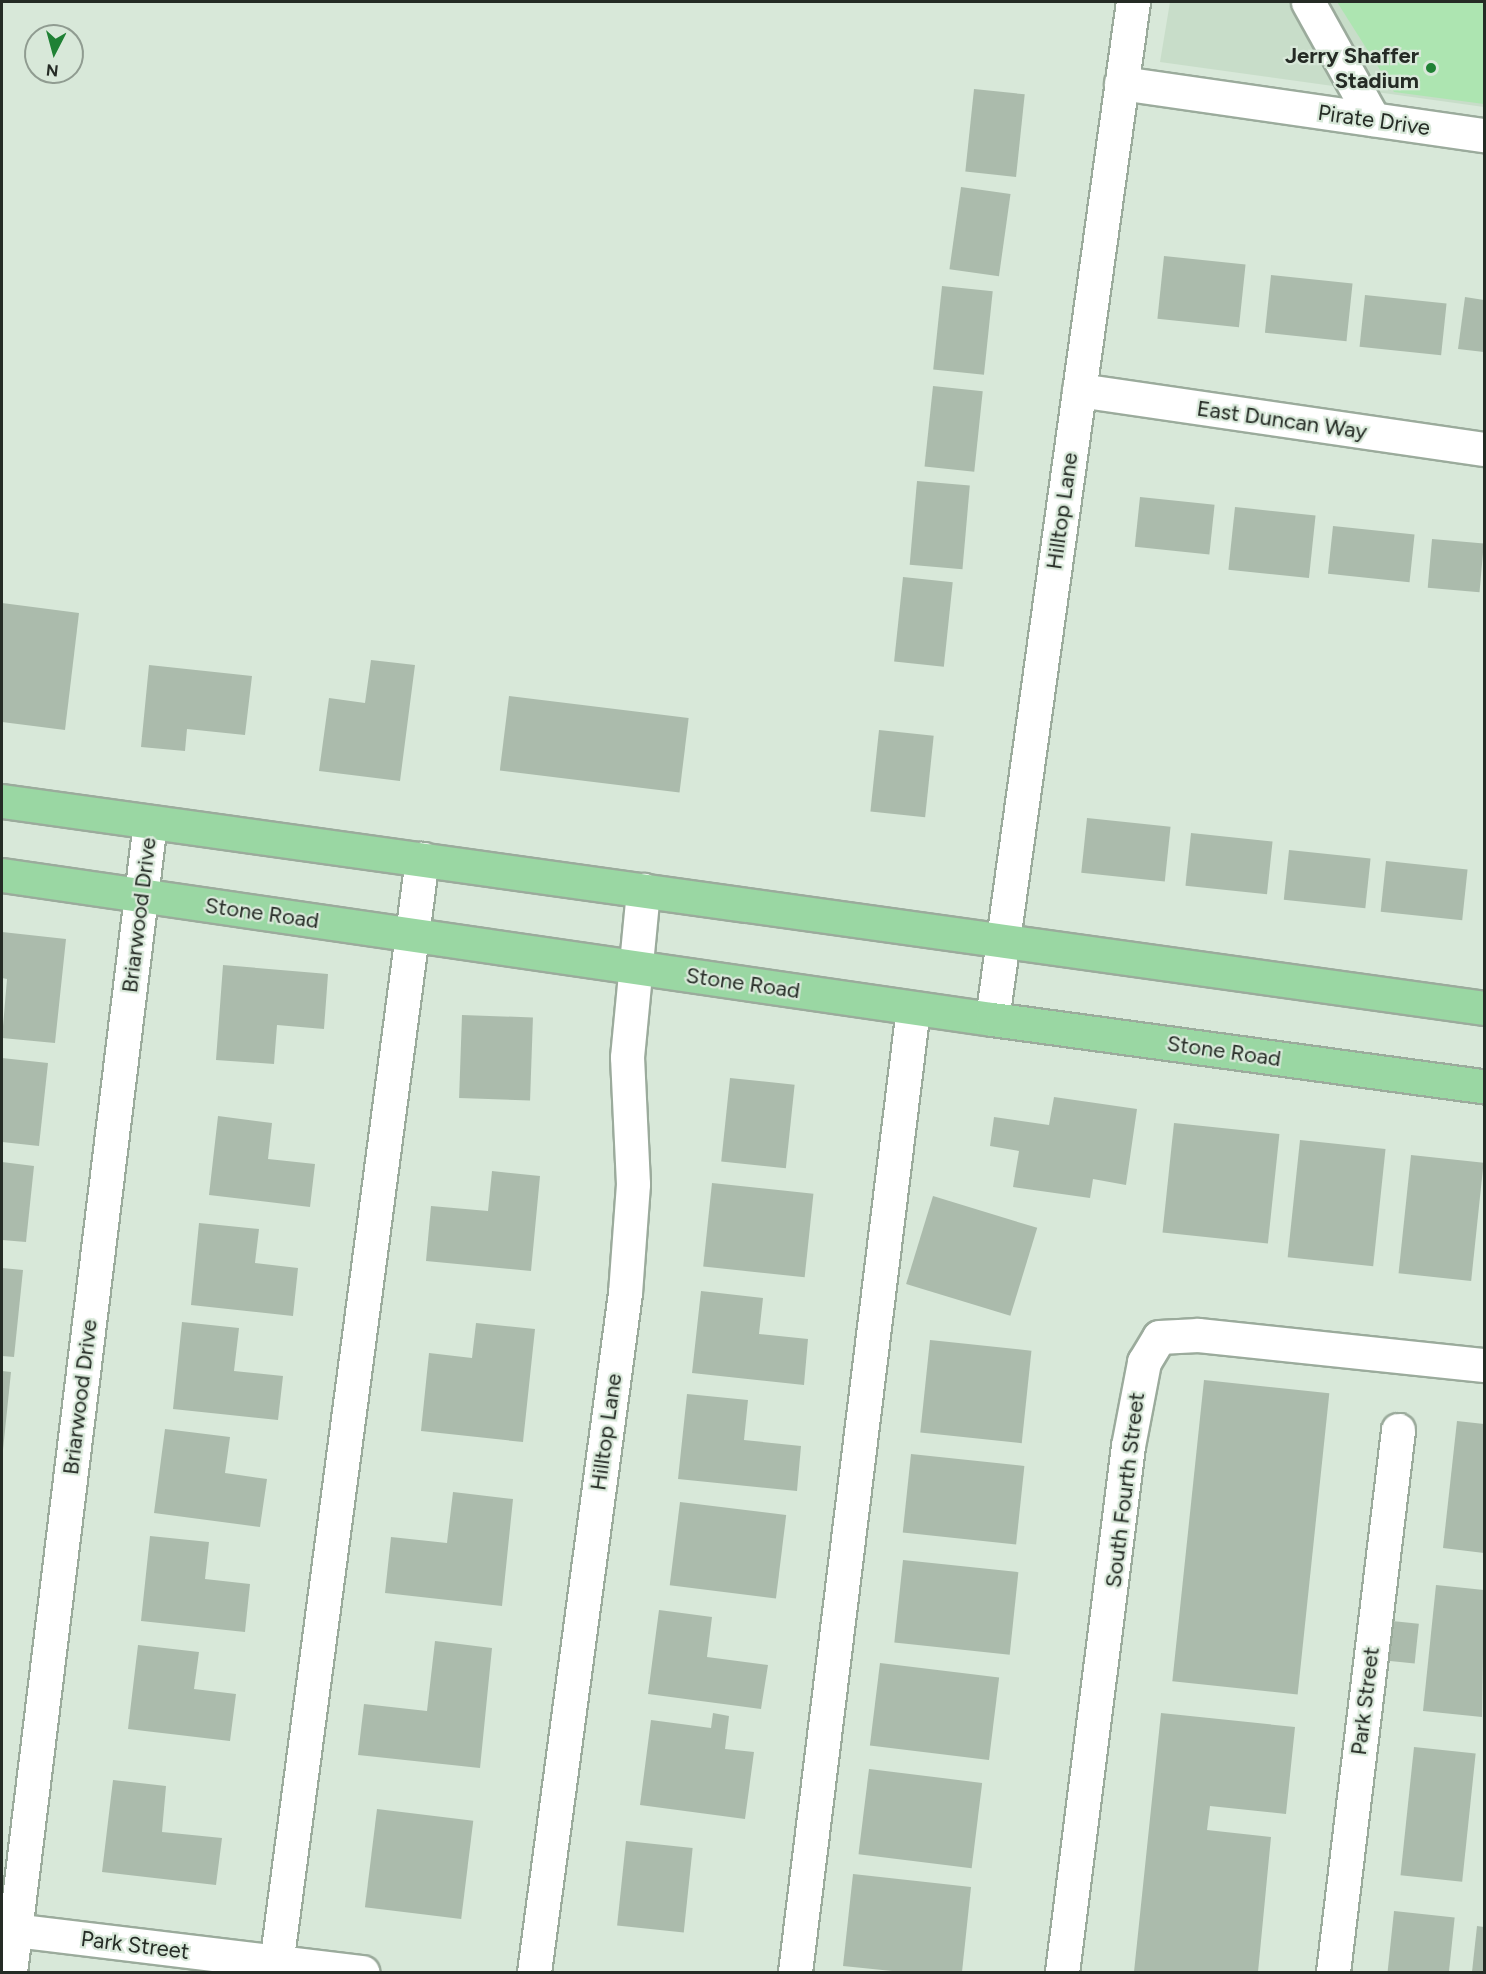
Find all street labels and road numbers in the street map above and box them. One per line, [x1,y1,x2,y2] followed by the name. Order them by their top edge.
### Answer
[1316,99,1432,141] street label: Pirate Drive
[1195,395,1369,445] street label: East Duncan Way
[1041,451,1083,571] street label: Hilltop Lane
[116,836,162,994] street label: Briarwood Drive
[203,892,321,934] street label: Stone Road
[684,962,802,1004] street label: Stone Road
[1165,1030,1283,1072] street label: Stone Road
[57,1318,103,1476] street label: Briarwood Drive
[585,1372,627,1492] street label: Hilltop Lane
[1100,1391,1150,1589] street label: South Fourth Street
[1345,1645,1385,1757] street label: Park Street
[79,1925,191,1965] street label: Park Street

